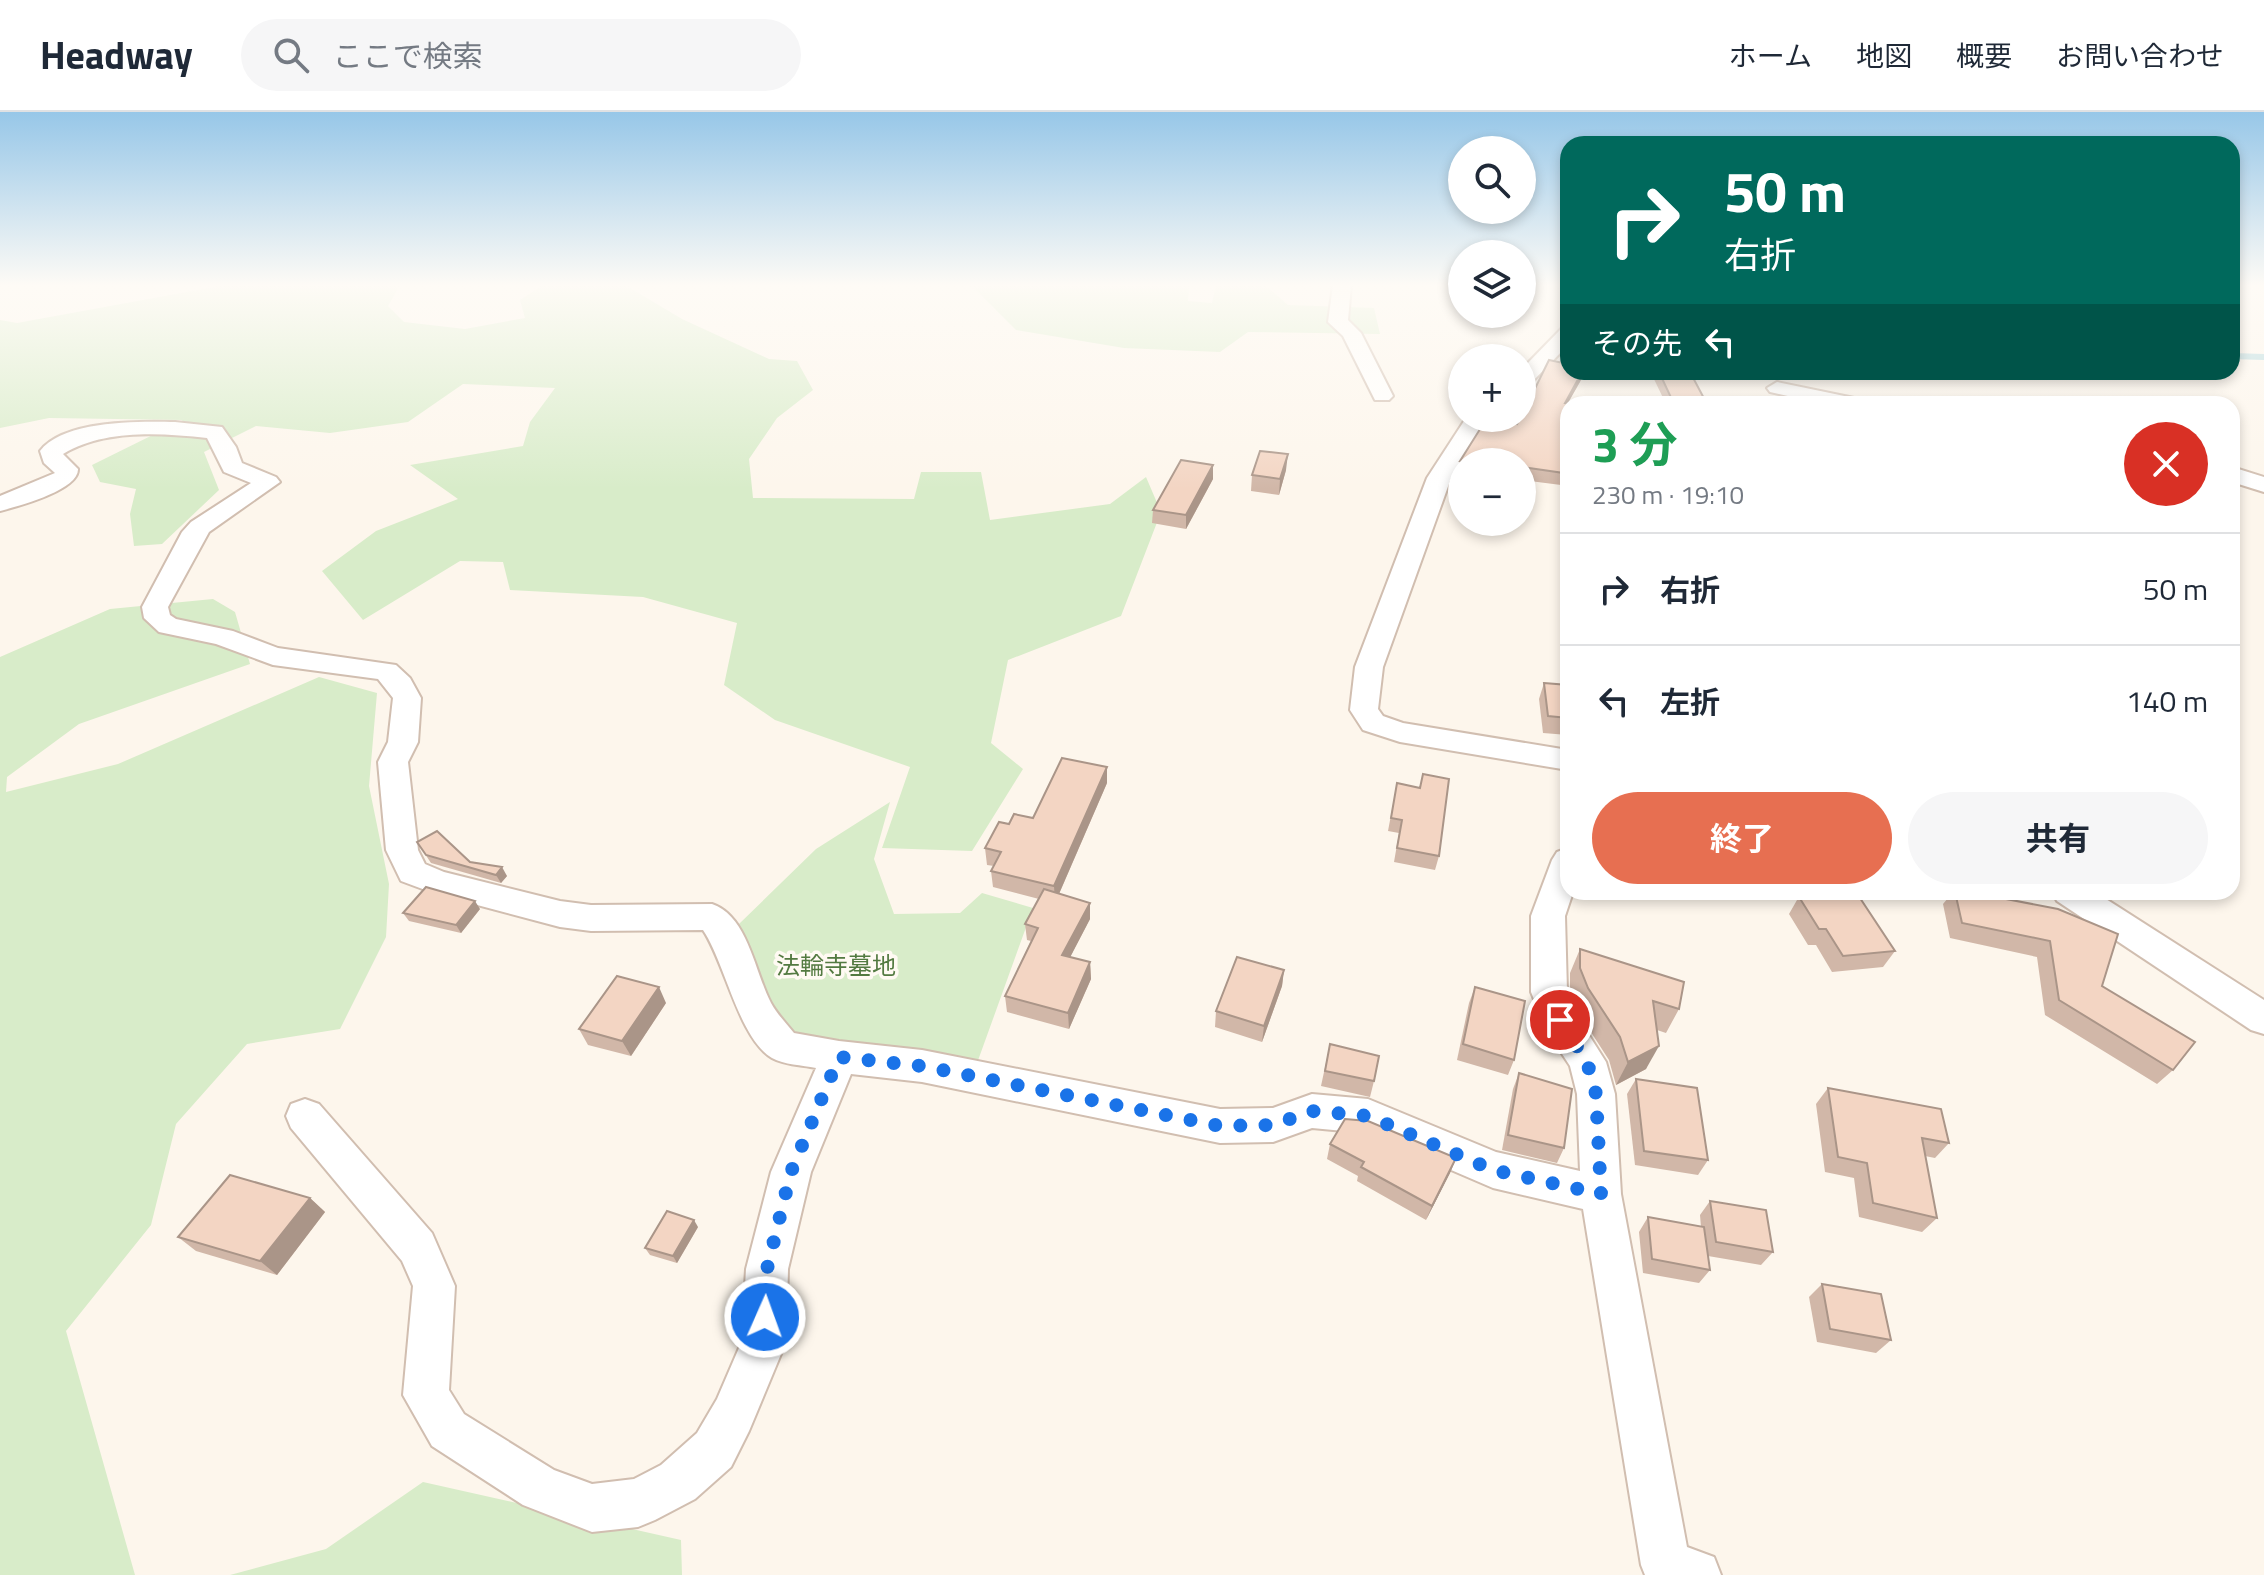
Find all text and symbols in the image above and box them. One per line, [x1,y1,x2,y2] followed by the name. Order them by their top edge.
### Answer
[241,19,801,91] search box
[40,26,193,84] text: Headway
[269,33,313,77] icon: search
[333,33,483,79] text: ここで検索
[1729,34,1812,77] text: ホーム
[1856,34,1912,77] text: 地図
[1956,34,2012,77] text: 概要
[2056,34,2224,77] text: お問い合わせ
[1448,136,1536,536] map controls
[1448,136,1536,224] button: search
[1724,149,1846,234] text: 50 m
[1592,168,1696,272] icon: right
[1724,227,1796,282] text: 右折
[1448,240,1536,328] button: layers
[1592,320,1682,366] text: その先
[1698,320,1742,364] icon: left
[1448,344,1536,432] button: +
[1592,408,1677,481] text: 3 分
[2124,422,2208,506] button: close
[1448,448,1536,536] button: −
[1592,475,1744,514] text: 230 m · 19:10
[2143,566,2208,612] text: 50 m
[1592,567,1636,611] icon: right
[1660,567,1720,613] text: 右折
[2126,678,2208,724] text: 140 m
[1592,679,1636,723] icon: left
[1660,679,1720,725] text: 左折
[1592,792,1892,884] button: 終了
[1908,792,2208,884] button: 共有
[776,947,896,983] park label: 法輪寺墓地
[1526,986,1594,1054] pin
[1538,998,1582,1042] icon: arrive
[723,1275,807,1359] position arrow

